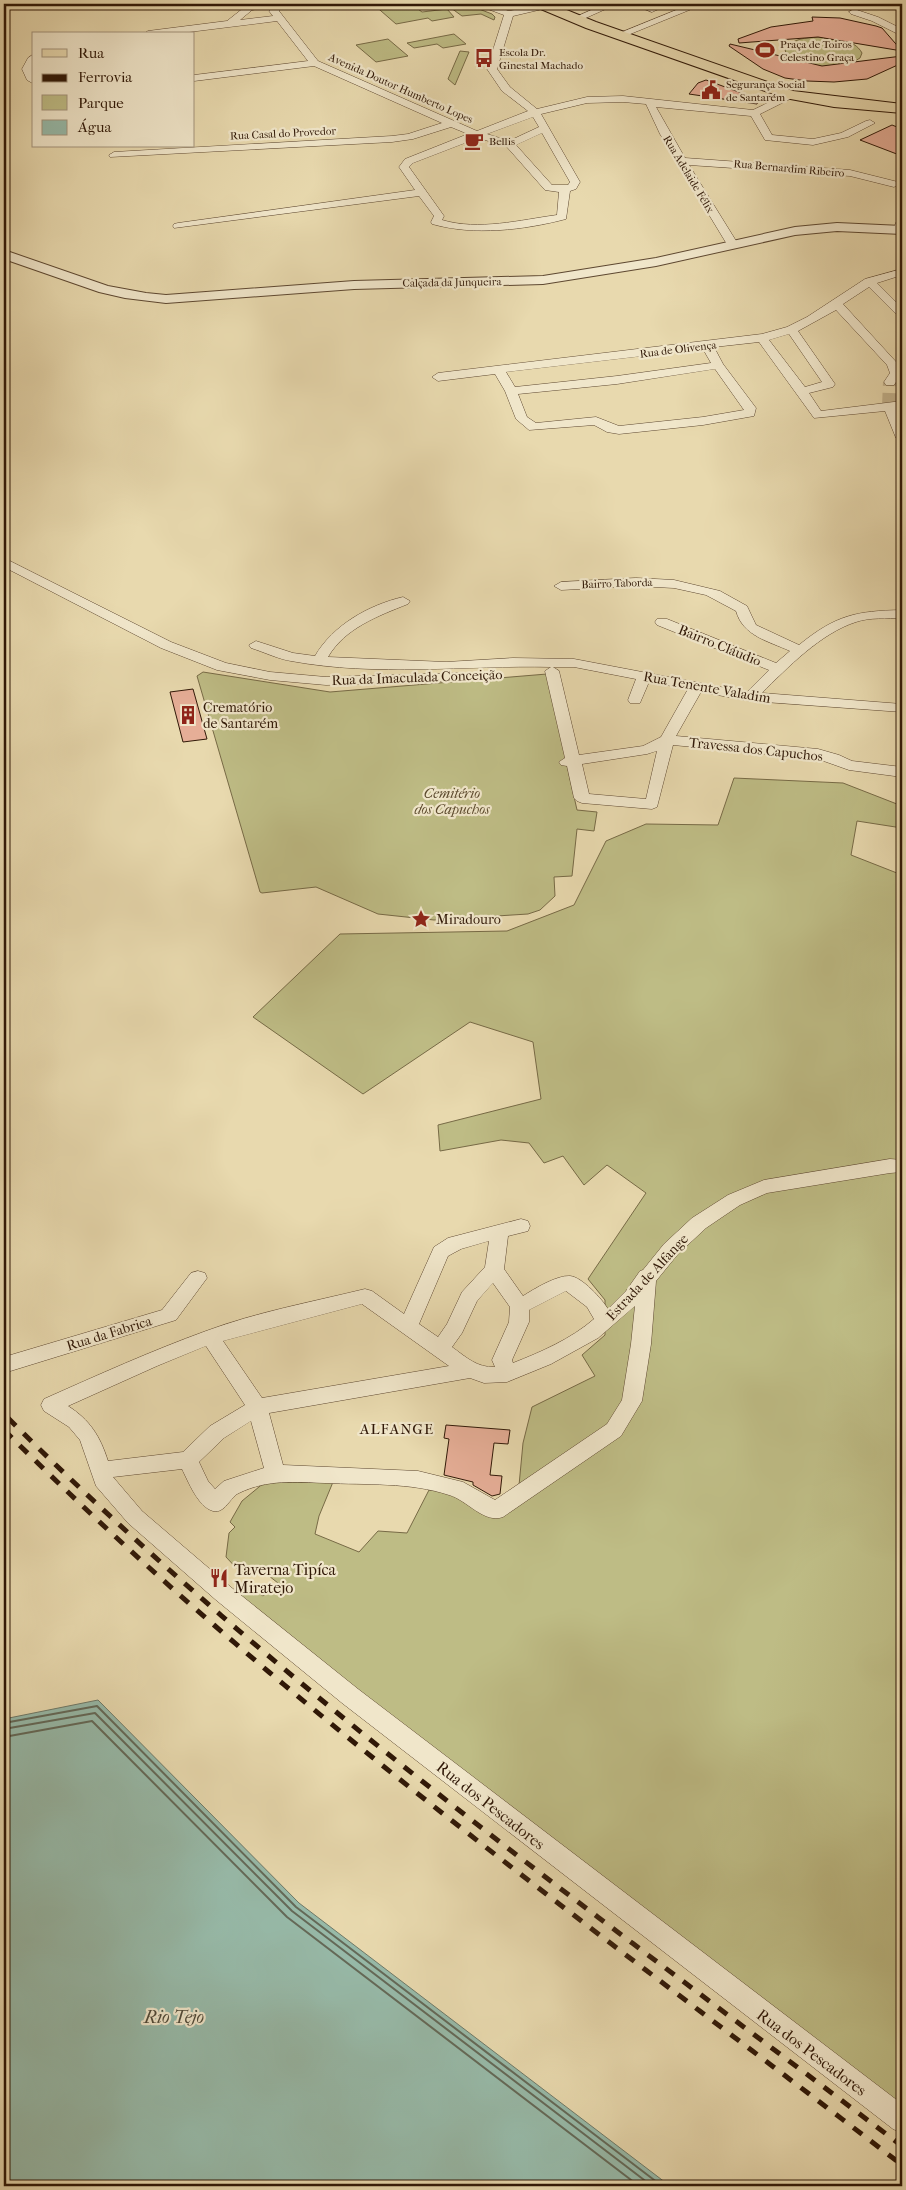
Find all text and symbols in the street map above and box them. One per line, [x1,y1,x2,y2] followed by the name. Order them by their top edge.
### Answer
[32,32,195,148] legend
[780,38,855,64] place label: Praça de Toiros Celestino Graça
[754,39,776,61] sports icon: Praça de Toiros Celestino Graça
[78,44,105,62] text: Rua
[499,46,583,72] place label: Escola Dr. Ginestal Machado
[473,47,495,69] bus stop icon: Escola Dr. Ginestal Machado
[326,50,475,126] street label: Avenida Doutor Humberto Lopes
[78,68,133,86] text: Ferrovia
[726,78,805,104] place label: Segurança Social de Santarém
[700,79,722,101] public building icon: Segurança Social de Santarém
[78,94,124,112] text: Parque
[77,118,112,136] text: Água
[230,124,337,143] street label: Rua Casal do Provedor
[463,130,485,152] cafe icon: Bellis
[660,133,717,216] street label: Rua Adelaide Félix
[489,135,515,148] place label: Bellis
[733,157,845,180] street label: Rua Bernardim Ribeiro
[402,275,503,290] street label: Calçada da Junqueira
[639,338,718,361] street label: Rua de Olivença
[581,576,654,591] street label: Bairro Taborda
[676,621,764,670] street label: Bairro Cláudio
[331,666,503,689] street label: Rua da Imaculada Conceição
[642,668,772,707] street label: Rua Tenente Valadim
[203,699,279,732] place label: Crematório de Santarém
[177,704,199,726] building icon: Crematório de Santarém
[688,734,824,765] street label: Travessa dos Capuchos
[415,785,490,818] park label: Cemitério dos Capuchos
[410,908,432,930] place icon: Miradouro
[436,911,501,928] place label: Miradouro
[603,1230,692,1324] street label: Estrada de Alfange
[64,1312,154,1355] street label: Rua da Fabrica
[359,1420,434,1438] district label: ALFANGE
[234,1560,337,1597] place label: Taverna Tipíca Miratejo
[208,1567,230,1589] restaurant icon: Taverna Tipíca Miratejo
[433,1757,549,1854] street label: Rua dos Pescadores
[753,2005,870,2100] street label: Rua dos Pescadores
[143,2007,204,2028] water label: Rio Tejo

